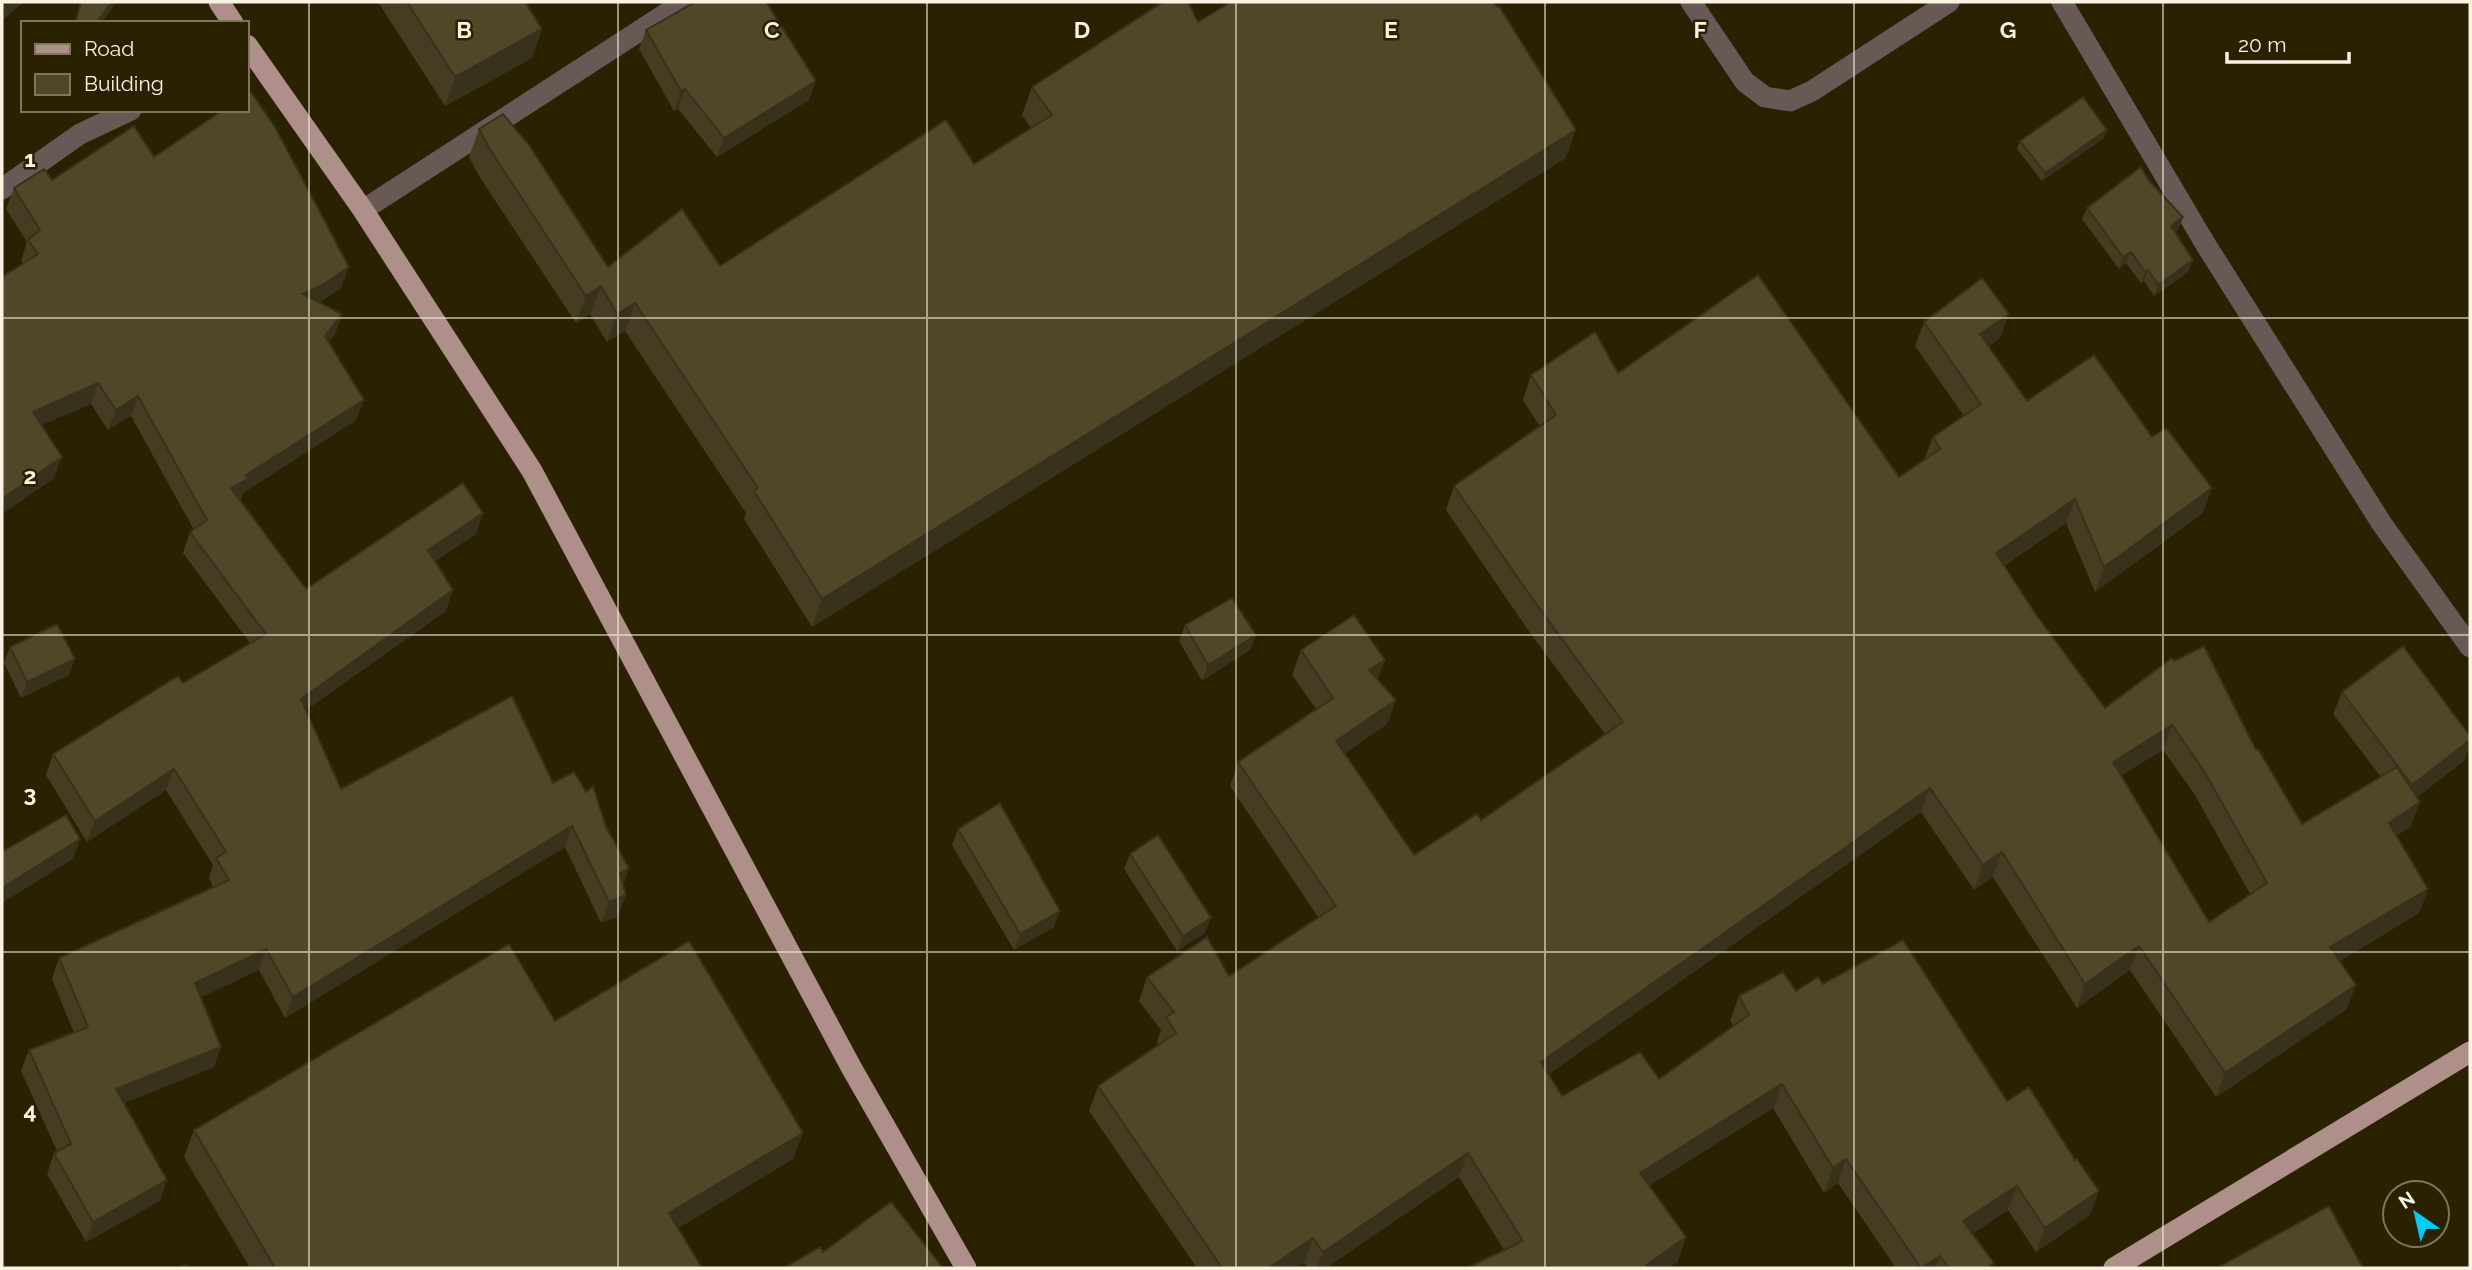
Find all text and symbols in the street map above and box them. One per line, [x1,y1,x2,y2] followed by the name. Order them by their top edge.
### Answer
[456,16,472,43] text: B
[764,16,780,43] text: C
[1074,16,1090,43] text: D
[1384,16,1398,43] text: E
[1693,16,1707,43] text: F
[2000,16,2016,43] text: G
[21,21,248,112] legend
[2227,21,2350,65] scale bar
[2238,32,2286,57] text: 20 m
[84,36,134,61] text: Road
[84,71,164,96] text: Building
[24,145,36,172] text: 1
[24,462,36,489] text: 2
[24,780,36,807] text: 3
[23,1097,37,1124] text: 4
[2381,1179,2451,1249] north arrow
[2394,1187,2419,1213] text: N

